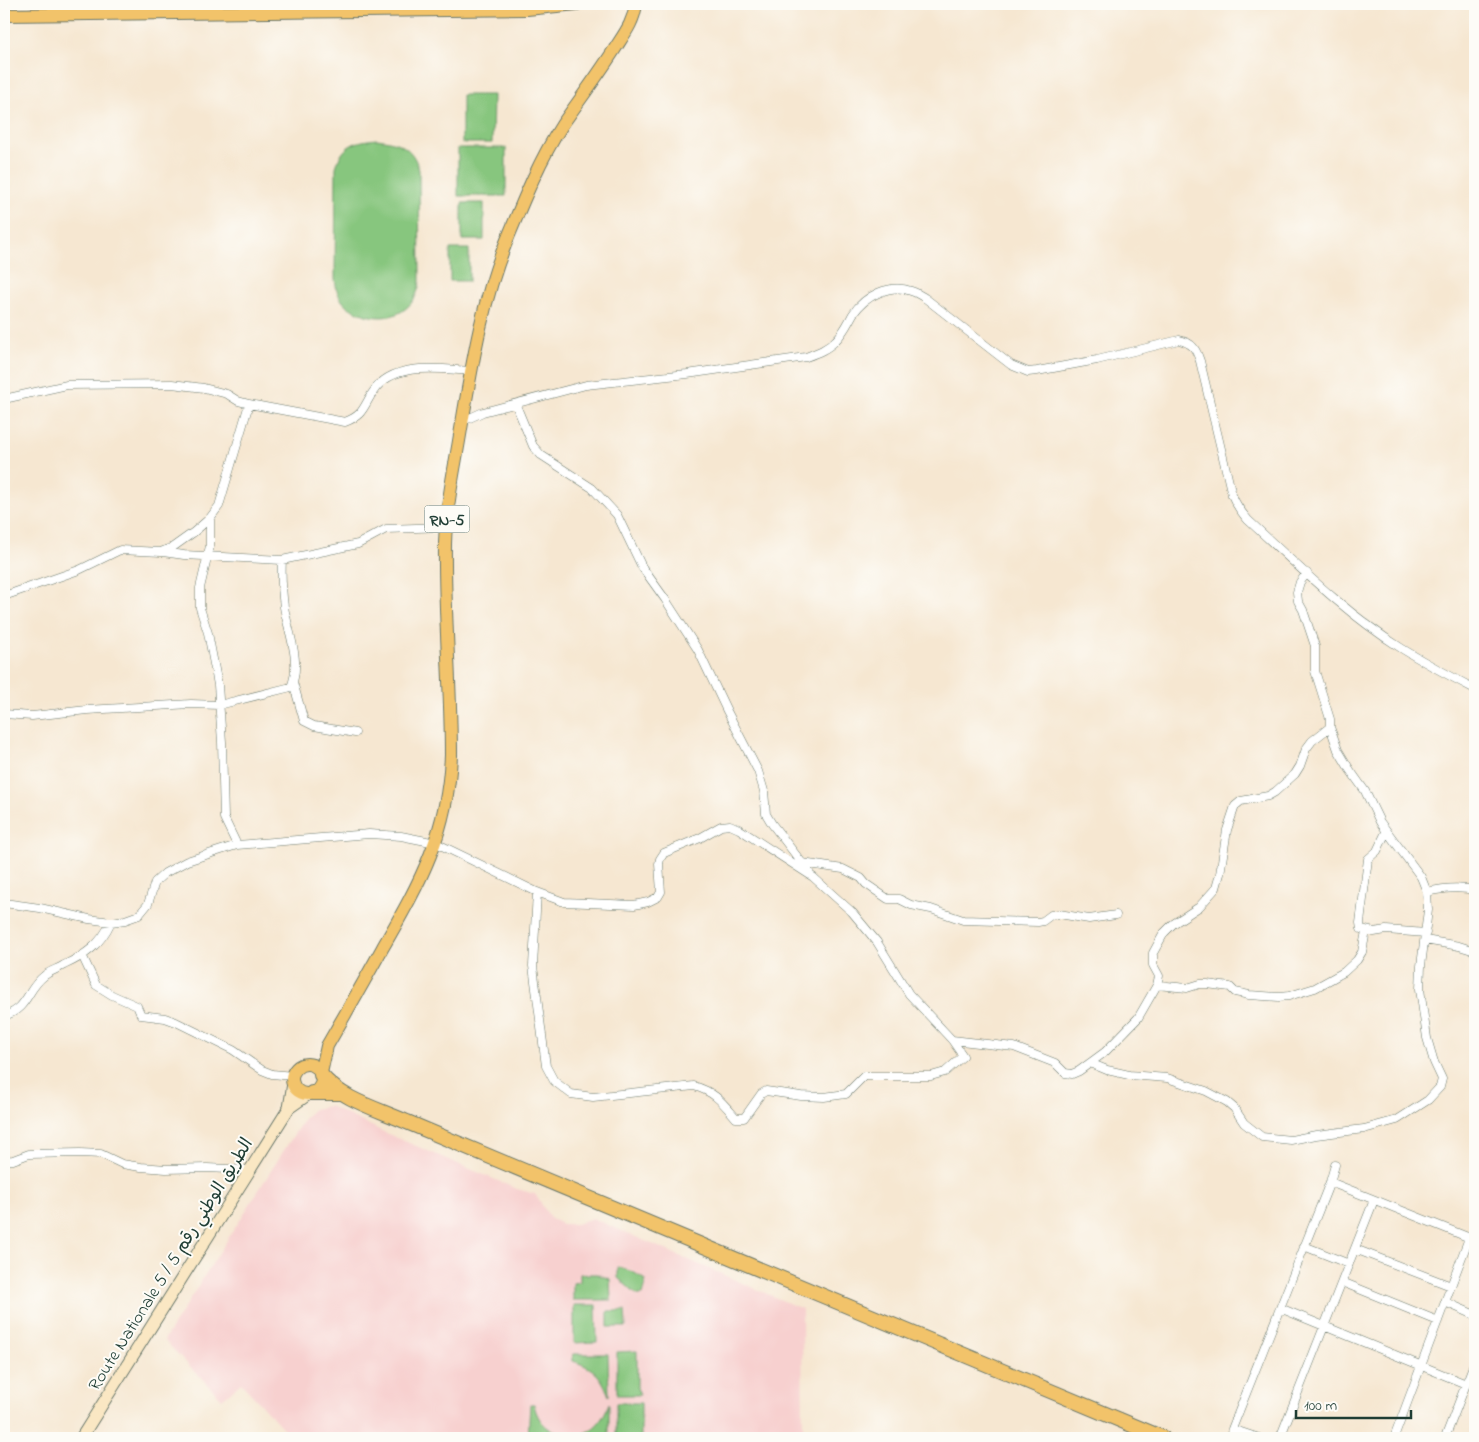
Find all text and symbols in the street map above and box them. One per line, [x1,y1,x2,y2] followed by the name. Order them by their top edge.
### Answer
[424,506,470,532] road number: RN-5
[83,1134,261,1397] street label: Route Nationale 5 / الطريق الوطني رقم 5
[1296,1387,1412,1419] scale bar
[1304,1395,1337,1417] text: 100 m

